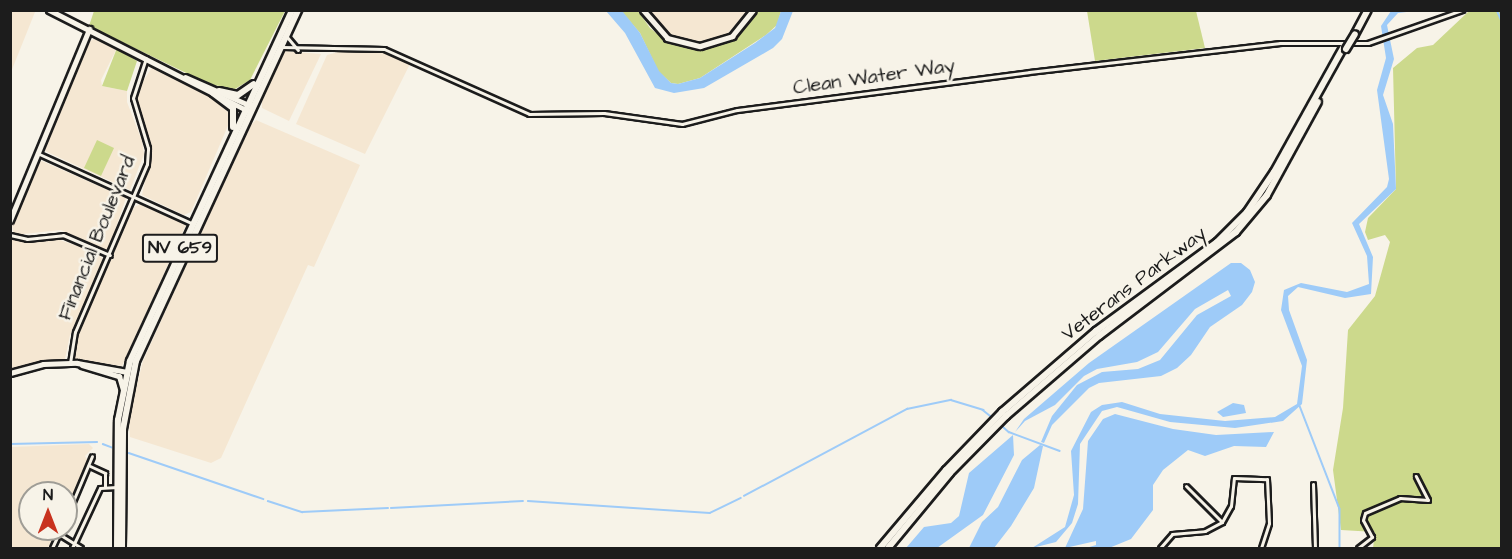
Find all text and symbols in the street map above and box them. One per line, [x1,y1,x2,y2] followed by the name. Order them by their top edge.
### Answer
[792,54,956,100] street label: Clean Water Way
[53,152,141,324] street label: Financial Boulevard
[1057,222,1211,346] street label: Veterans Parkway
[141,233,219,263] road number: NV 659
[18,481,78,541] north arrow
[43,484,53,506] text: N

